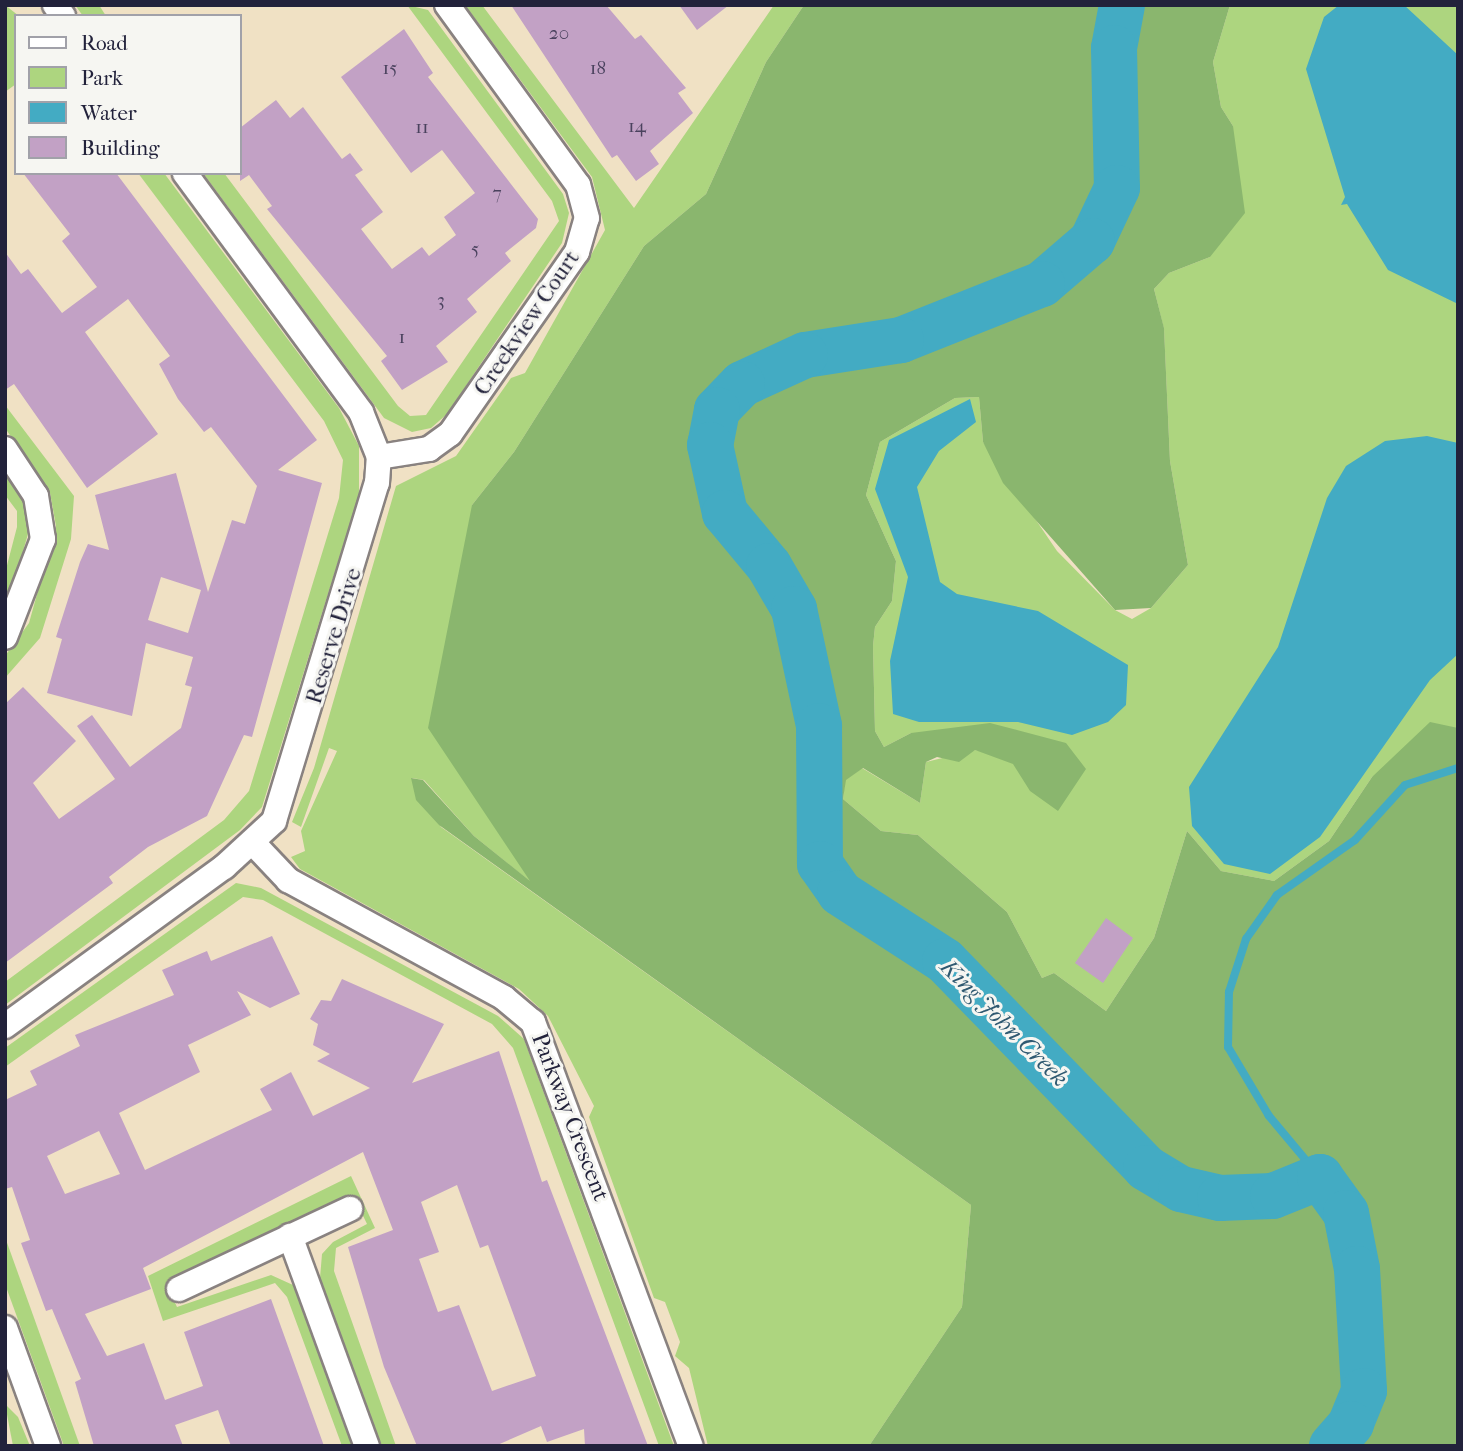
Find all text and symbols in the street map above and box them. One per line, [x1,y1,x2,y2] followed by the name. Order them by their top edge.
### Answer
[14,14,242,175] legend
[549,23,569,45] house number: 20
[81,31,128,55] text: Road
[383,58,397,80] house number: 15
[590,58,606,80] house number: 18
[81,66,123,90] text: Park
[81,101,137,125] text: Water
[628,116,646,138] house number: 14
[415,117,429,139] house number: 11
[81,136,159,160] text: Building
[492,183,502,205] house number: 7
[471,239,479,261] house number: 5
[468,245,586,401] street label: Creekview Court
[437,290,445,312] house number: 3
[399,327,405,349] house number: 1
[300,565,368,707] street label: Reserve Drive
[934,953,1074,1093] water label: King John Creek
[525,1029,615,1205] street label: Parkway Crescent

